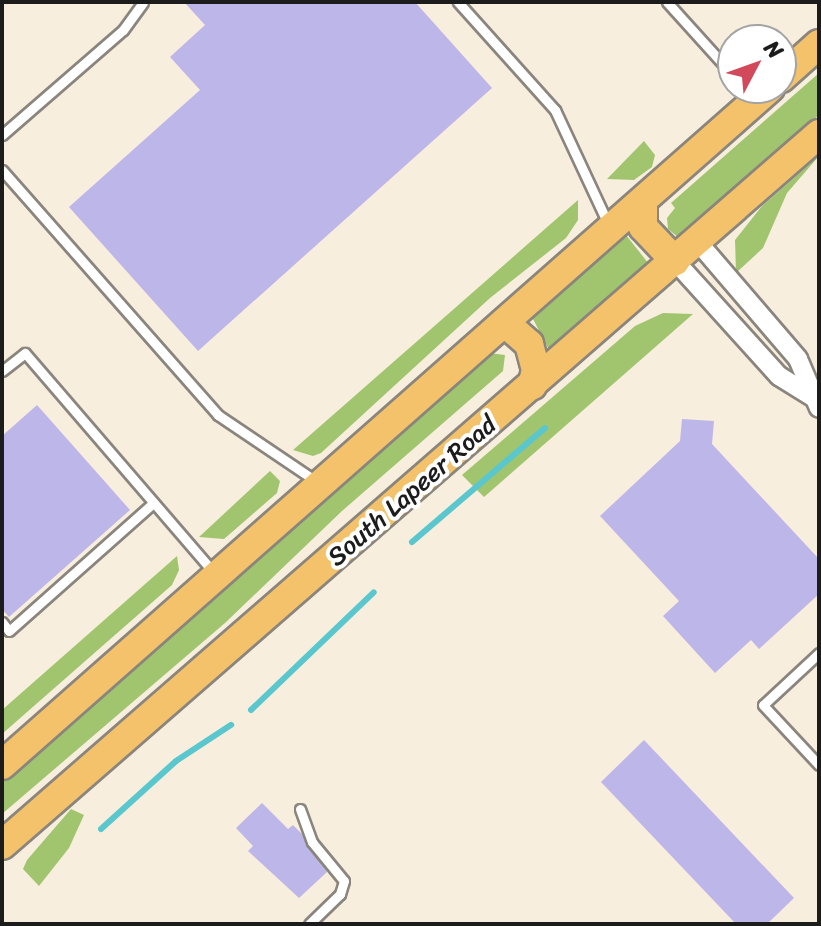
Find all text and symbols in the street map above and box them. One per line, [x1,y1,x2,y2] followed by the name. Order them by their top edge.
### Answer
[717,24,797,104] north arrow
[754,31,794,68] text: N
[321,409,503,573] street label: South Lapeer Road

